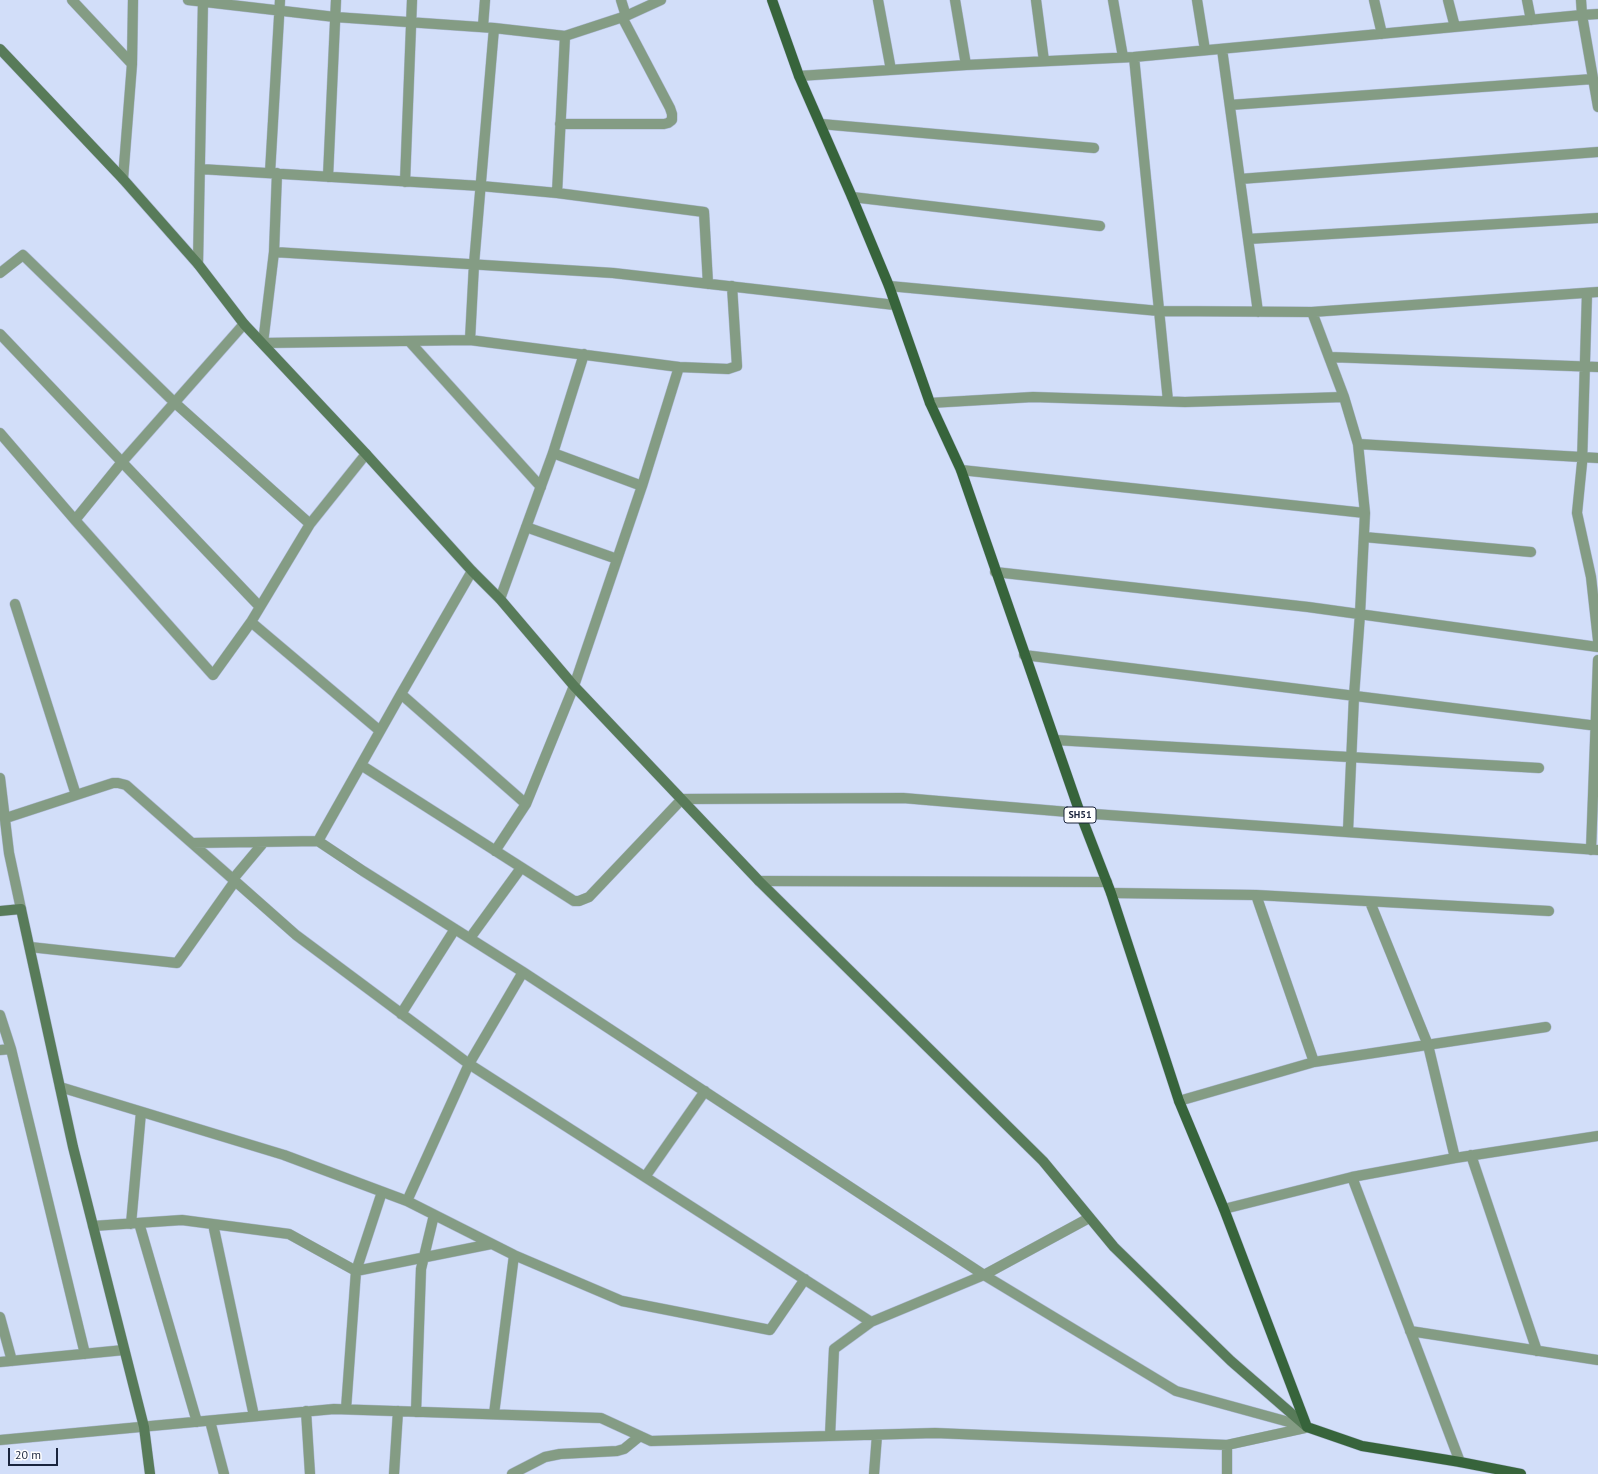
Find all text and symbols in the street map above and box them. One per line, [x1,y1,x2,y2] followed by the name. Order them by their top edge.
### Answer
[1064,807,1096,823] road number: SH51
[10,1440,60,1466] scale bar
[15,1447,41,1462] text: 20 m

